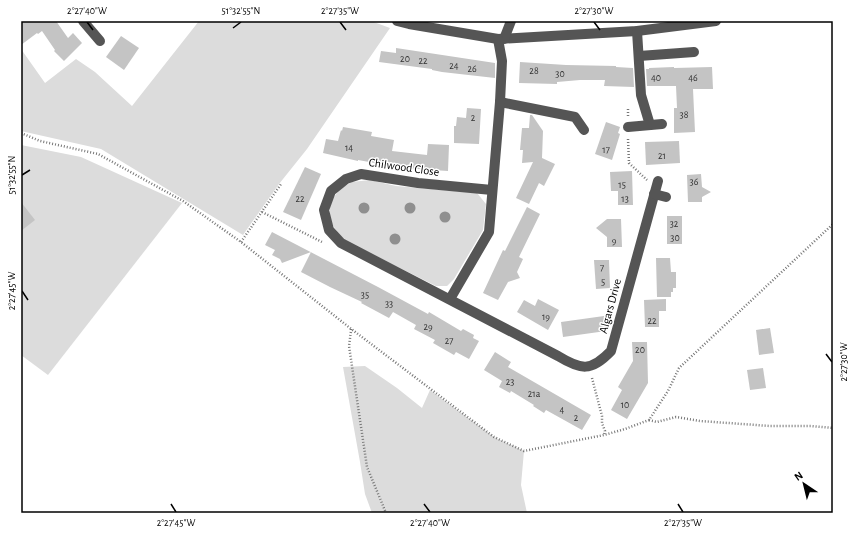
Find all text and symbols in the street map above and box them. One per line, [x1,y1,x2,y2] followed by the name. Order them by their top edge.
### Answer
[67,6,107,16] text: 2°27'40"W
[222,6,260,16] text: 51°32'55"N
[321,6,359,16] text: 2°27'35"W
[574,6,614,16] text: 2°27'30"W
[400,54,410,64] house number: 20
[418,56,428,66] house number: 22
[449,61,459,71] house number: 24
[467,64,477,74] house number: 26
[529,66,539,76] house number: 28
[555,69,565,79] house number: 30
[651,73,661,83] house number: 40
[688,73,698,83] house number: 46
[680,110,689,120] house number: 38
[471,113,476,123] house number: 2
[345,143,353,153] house number: 14
[602,145,610,155] house number: 17
[658,151,666,161] house number: 21
[7,156,17,194] text: 51°32'55"N
[368,156,440,178] street label: Chilwood Close
[690,177,699,187] house number: 36
[618,180,626,190] house number: 15
[295,194,305,204] house number: 22
[621,194,629,204] house number: 13
[670,219,679,229] house number: 32
[670,233,680,243] house number: 30
[612,236,617,246] house number: 9
[600,263,604,273] house number: 7
[7,272,17,310] text: 2°27'45"W
[597,277,623,335] street label: Algars Drive
[601,277,605,287] house number: 5
[361,290,369,300] house number: 35
[385,299,393,309] house number: 33
[542,312,550,322] house number: 19
[647,316,657,326] house number: 22
[423,322,433,332] house number: 29
[445,336,453,346] house number: 27
[839,342,849,382] text: 2°27'30"W
[635,345,645,355] house number: 20
[506,377,514,387] house number: 23
[528,389,541,399] house number: 21a
[621,400,629,410] house number: 10
[560,405,565,415] house number: 4
[574,413,579,423] house number: 2
[784,464,824,504] north arrow
[792,470,805,483] text: N
[157,518,195,528] text: 2°27'45"W
[410,518,450,528] text: 2°27'40"W
[664,518,702,528] text: 2°27'35"W

